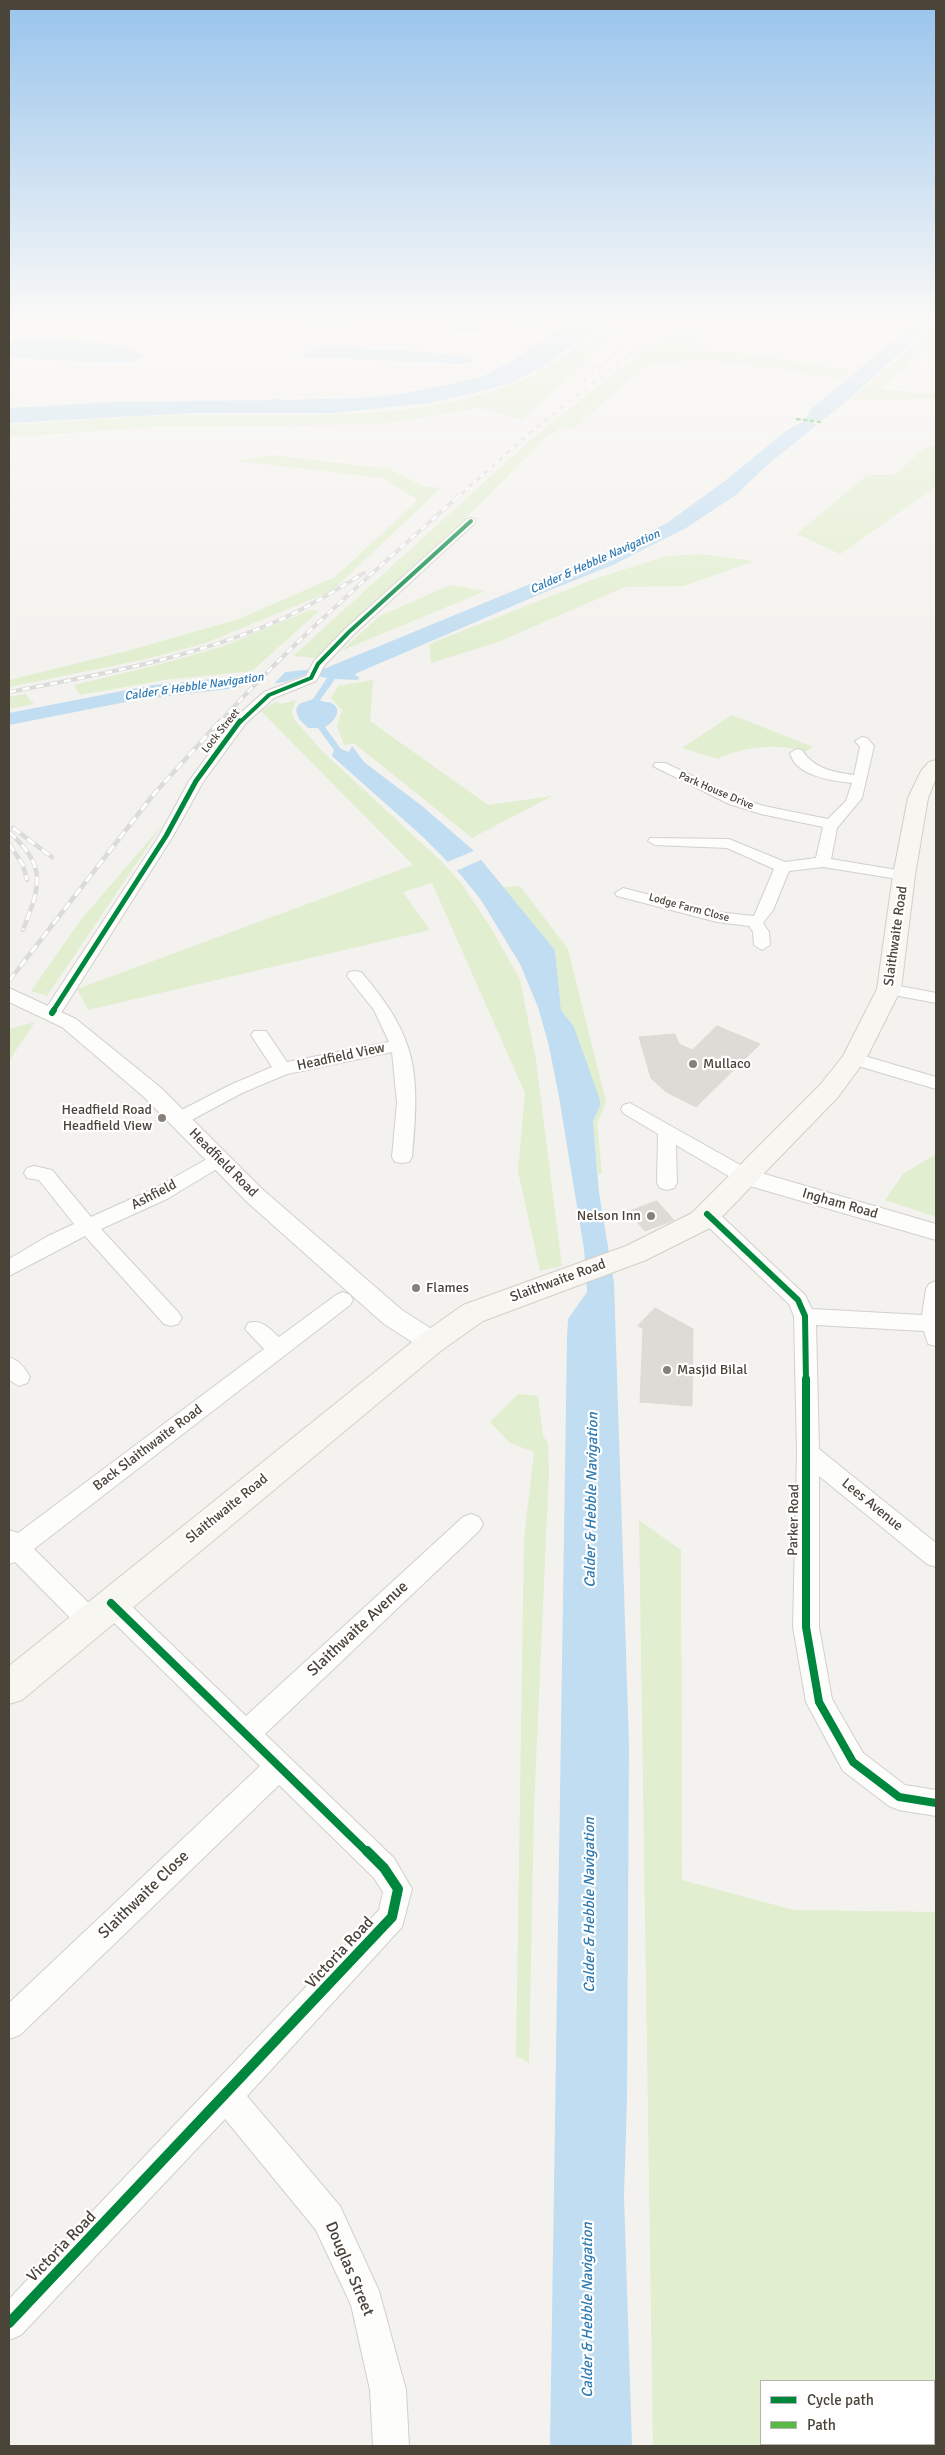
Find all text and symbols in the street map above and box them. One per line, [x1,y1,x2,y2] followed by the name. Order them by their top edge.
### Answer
[528,527,662,597] water label: Calder & Hebble Navigation
[124,670,264,704] water label: Calder & Hebble Navigation
[199,706,243,756] street label: Lock Street
[677,769,755,813] street label: Park House Drive
[881,885,911,987] street label: Slaithwaite Road
[647,891,731,925] street label: Lodge Farm Close
[296,1039,386,1075] street label: Headfield View
[703,1056,751,1072] place label: Mullaco
[687,1058,699,1070] marker: Mullaco
[61,1102,152,1134] place label: Headfield Road Headfield View
[156,1112,168,1124] marker: Headfield Road Headfield View
[185,1125,261,1201] street label: Headfield Road
[128,1176,180,1214] street label: Ashfield
[800,1185,880,1223] street label: Ingham Road
[577,1208,641,1224] place label: Nelson Inn
[645,1210,657,1222] marker: Nelson Inn
[508,1256,608,1306] street label: Slaithwaite Road
[426,1280,469,1296] place label: Flames
[410,1282,422,1294] marker: Flames
[677,1362,747,1378] place label: Masjid Bilal
[661,1364,673,1376] marker: Masjid Bilal
[90,1401,206,1495] street label: Back Slaithwaite Road
[581,1412,603,1588] water label: Calder & Hebble Navigation
[183,1471,271,1547] street label: Slaithwaite Road
[838,1475,906,1535] street label: Lees Avenue
[785,1484,803,1556] street label: Parker Road
[304,1577,412,1681] street label: Slaithwaite Avenue
[581,1817,599,1993] water label: Calder & Hebble Navigation
[95,1847,193,1943] street label: Slaithwaite Close
[302,1913,378,1993] street label: Victoria Road
[23,2208,101,2286] street label: Victoria Road
[320,2219,378,2319] street label: Douglas Street
[579,2222,597,2398] water label: Calder & Hebble Navigation
[760,2380,935,2445] legend
[807,2391,874,2409] text: Cycle path
[807,2416,836,2434] text: Path

